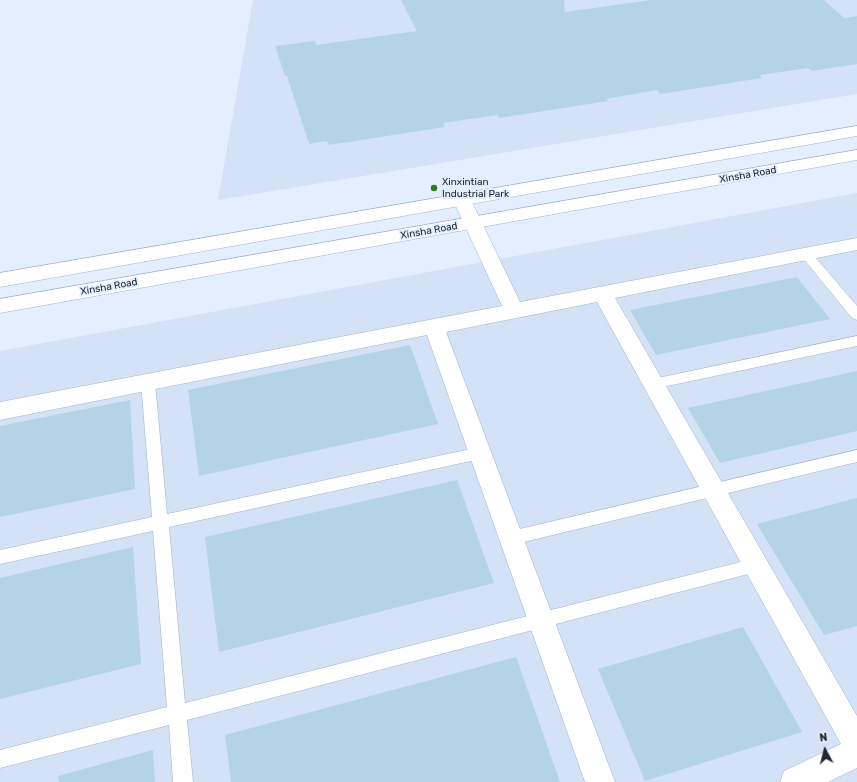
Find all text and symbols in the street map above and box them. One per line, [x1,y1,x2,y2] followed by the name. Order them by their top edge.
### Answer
[719,164,777,186] street label: Xinsha Road
[442,176,509,200] place label: Xinxintian Industrial Park
[429,183,439,193] marker: Xinxintian Industrial Park
[400,220,458,242] street label: Xinsha Road
[80,276,138,298] street label: Xinsha Road
[805,730,845,770] north arrow
[819,731,828,745] text: N

